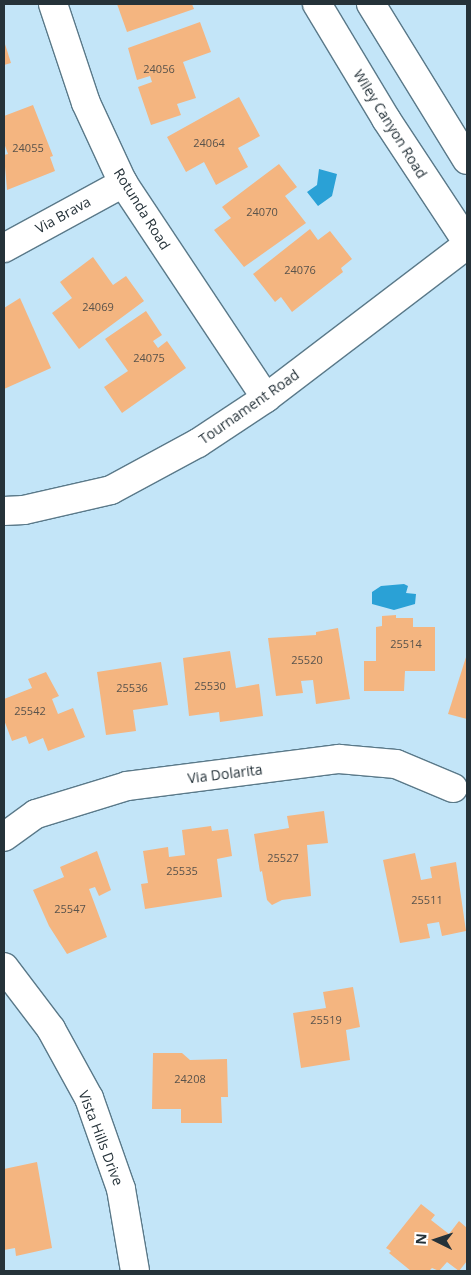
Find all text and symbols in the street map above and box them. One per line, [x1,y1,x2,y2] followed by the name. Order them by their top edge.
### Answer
[143,62,175,76] house number: 24056
[350,67,430,181] street label: Wiley Canyon Road
[193,136,225,150] house number: 24064
[12,141,44,155] house number: 24055
[110,165,174,253] street label: Rotunda Road
[32,193,94,237] street label: Via Brava
[246,205,278,219] house number: 24070
[284,263,316,277] house number: 24076
[82,300,114,314] house number: 24069
[133,351,165,365] house number: 24075
[196,366,302,448] street label: Tournament Road
[390,637,422,651] house number: 25514
[291,653,323,667] house number: 25520
[194,679,226,693] house number: 25530
[116,681,148,695] house number: 25536
[14,704,46,718] house number: 25542
[187,761,263,787] street label: Via Dolarita
[267,851,299,865] house number: 25527
[166,864,198,878] house number: 25535
[411,893,443,907] house number: 25511
[54,902,86,916] house number: 25547
[310,1013,342,1027] house number: 25519
[174,1072,206,1086] house number: 24208
[75,1088,127,1188] street label: Vista Hills Drive
[411,1215,461,1265] north arrow
[411,1233,430,1245] text: N

